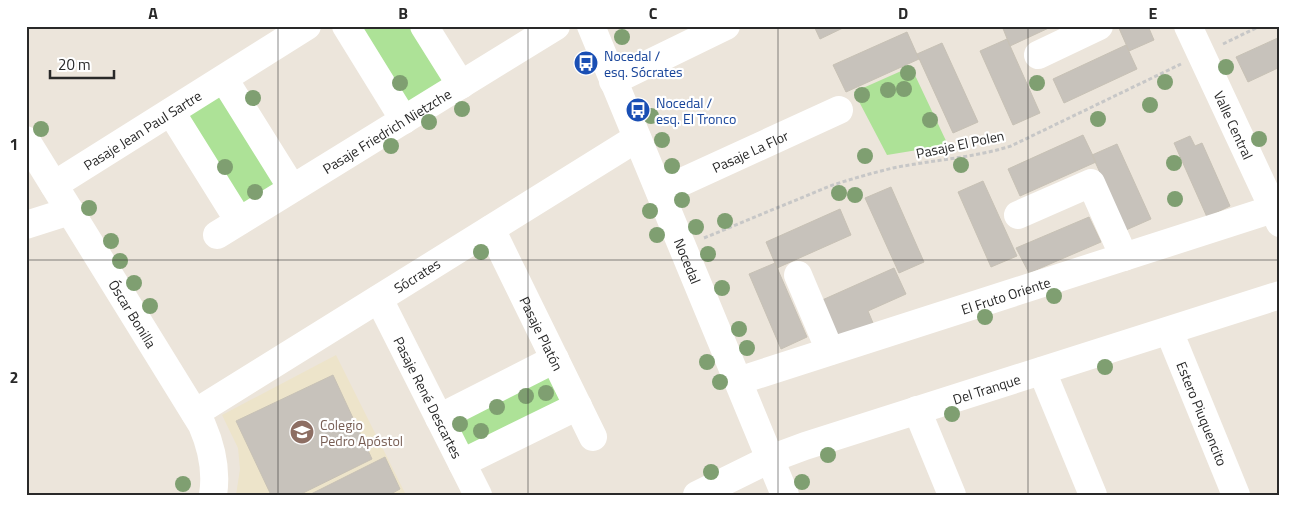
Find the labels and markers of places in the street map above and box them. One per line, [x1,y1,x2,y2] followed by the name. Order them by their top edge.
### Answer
[604,45,682,82] place label: Nocedal / esq. Sócrates
[573,50,599,76] bus stop icon: Nocedal / esq. Sócrates
[656,92,736,129] place label: Nocedal / esq. El Tronco
[625,97,651,123] bus stop icon: Nocedal / esq. El Tronco
[320,414,403,451] place label: Colegio Pedro Apóstol
[289,419,315,445] school or university icon: Colegio Pedro Apóstol

